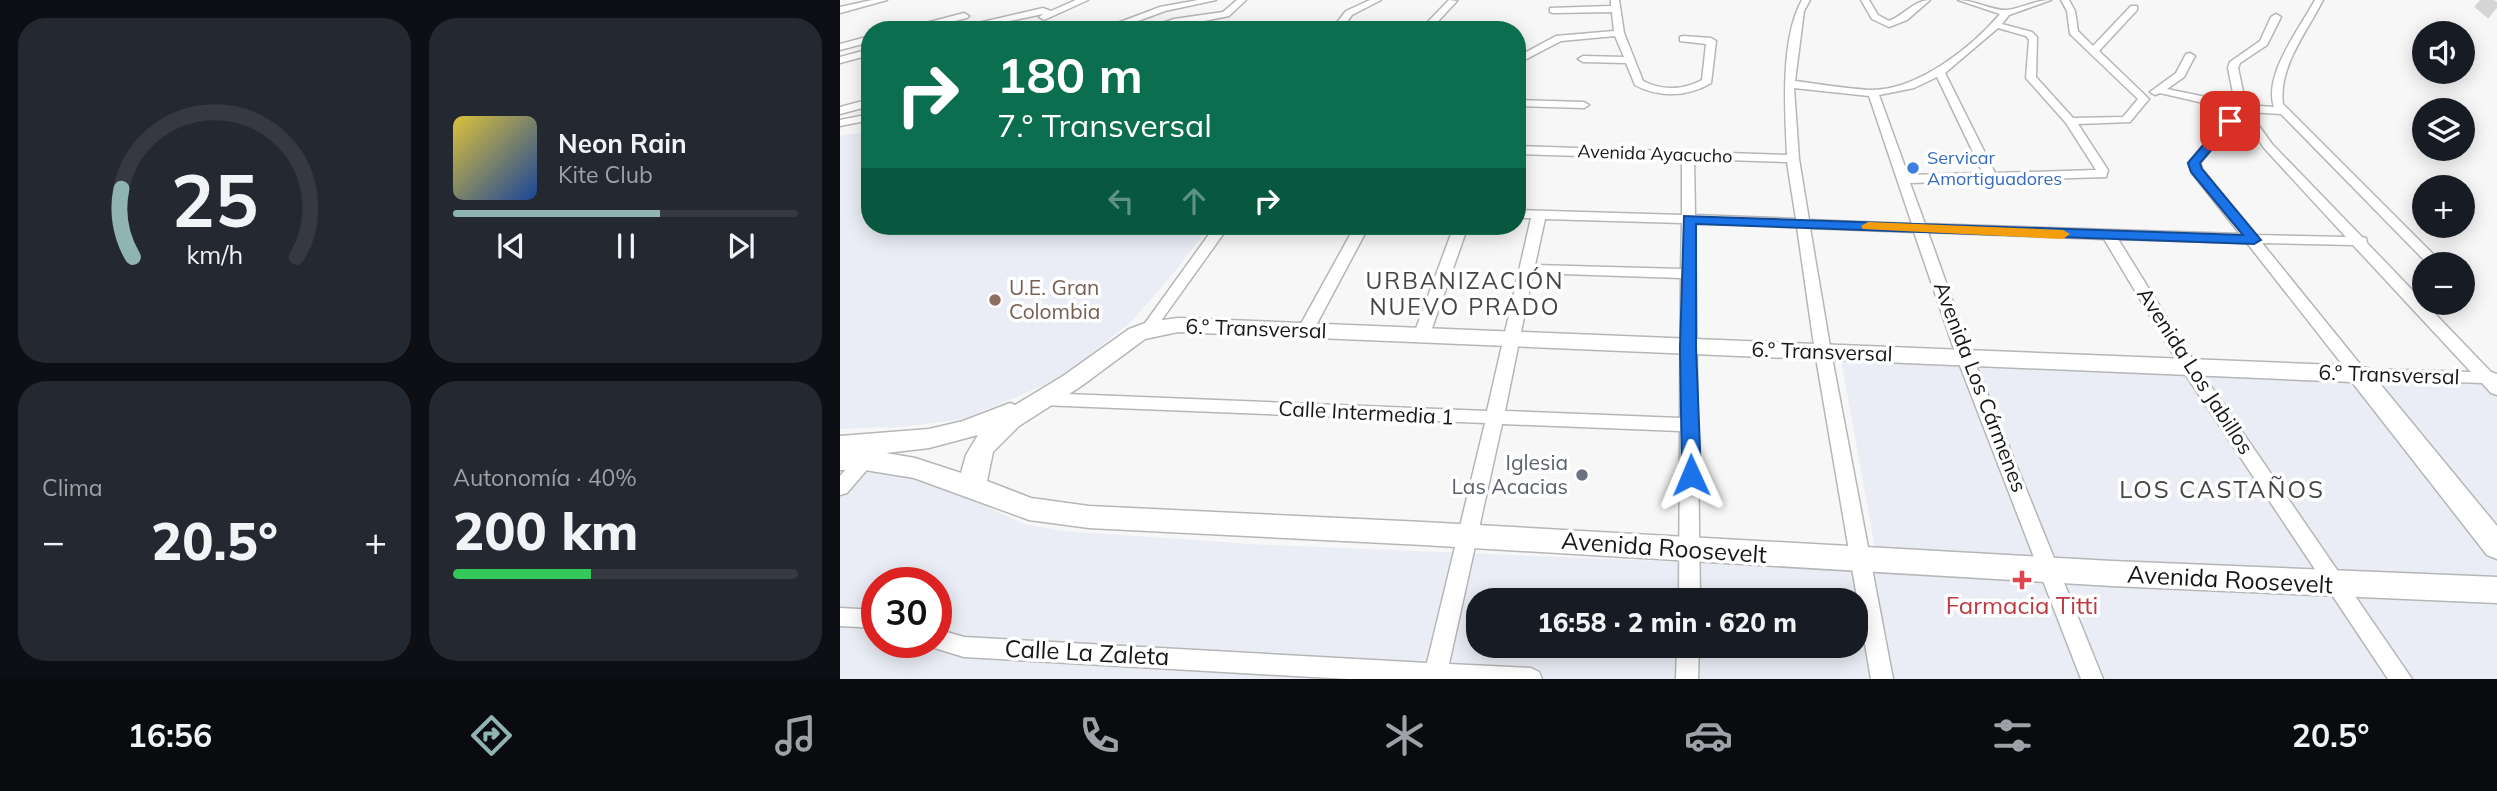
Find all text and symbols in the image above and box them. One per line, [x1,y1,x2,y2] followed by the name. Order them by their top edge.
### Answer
[2412,21,2475,315] map controls
[2412,21,2475,84] button: sound
[997,44,1143,105] text: 180 m
[882,49,973,140] icon: right
[2200,91,2260,151] pin
[2412,98,2475,161] button: layers
[2211,102,2249,140] icon: arrive
[997,105,1212,145] text: 7.° Transversal
[558,127,687,160] text: Neon Rain
[1577,139,1733,168] street label: Avenida Ayacucho
[1927,146,2062,190] place label: Servicar Amortiguadores
[171,154,258,245] text: 25
[558,160,653,189] text: Kite Club
[1905,160,1921,176] marker: Servicar Amortiguadores
[2412,175,2475,238] button: +
[1102,182,1140,220] icon: left
[1175,182,1213,220] icon: ahead
[1248,182,1286,220] icon: right
[492,227,530,265] icon: previous
[607,227,645,265] icon: pause
[722,227,760,265] icon: next
[186,239,243,270] text: km/h
[2412,252,2475,315] button: −
[1366,266,1564,321] district label: URBANIZACIÓN NUEVO PRADO
[1009,274,1100,324] place label: U.E. Gran Colombia
[1929,278,2033,495] street label: Avenida Los Cármenes
[2132,282,2260,459] street label: Avenida Los Jabillos
[987,292,1003,308] marker: U.E. Gran Colombia
[1185,313,1327,343] street label: 6.° Transversal
[1751,336,1893,366] street label: 6.° Transversal
[2318,359,2460,389] street label: 6.° Transversal
[1278,394,1454,430] street label: Calle Intermedia 1
[1654,438,1728,512] position arrow
[1451,449,1568,499] place label: Iglesia Las Acacias
[453,463,637,492] text: Autonomía · 40%
[1574,467,1590,483] marker: Iglesia Las Acacias
[42,473,103,502] text: Clima
[2119,474,2325,504] district label: LOS CASTAÑOS
[453,498,638,563] text: 200 km
[151,508,278,573] text: 20.5°
[42,517,65,565] text: −
[364,517,387,565] text: +
[1560,525,1768,569] street label: Avenida Roosevelt
[2127,559,2334,599] street label: Avenida Roosevelt
[861,567,952,658] speed limit sign: 30
[2014,572,2030,588] marker: Farmacia Titti
[1946,590,2098,620] place label: Farmacia Titti
[1537,606,1797,639] text: 16:58 · 2 min · 620 m
[1004,633,1170,671] street label: Calle La Zaleta
[467,711,516,760] icon: directions
[771,711,820,760] icon: music
[1075,711,1124,760] icon: phone
[1380,711,1429,760] icon: climate
[1684,711,1733,760] icon: car
[1988,711,2037,760] icon: filters
[128,715,212,755] text: 16:56
[2292,715,2369,755] text: 20.5°

